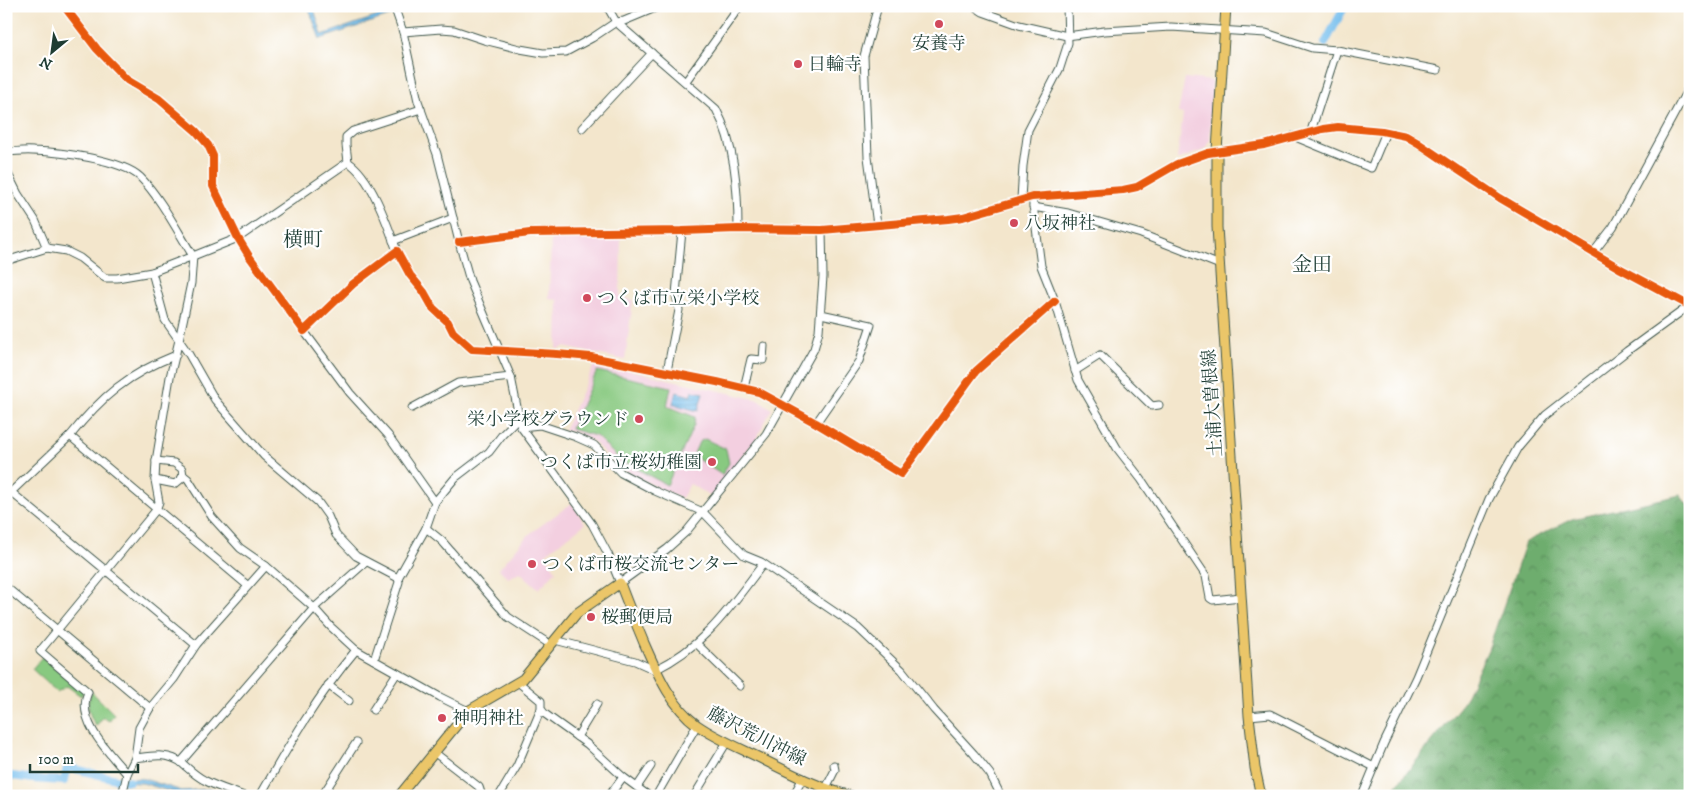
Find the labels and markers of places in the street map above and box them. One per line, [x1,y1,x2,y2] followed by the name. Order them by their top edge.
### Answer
[933,18,945,30] marker: 安養寺
[912,33,966,55] place label: 安養寺
[808,54,862,76] place label: 日輪寺
[792,58,804,70] marker: 日輪寺
[1024,213,1096,235] place label: 八坂神社
[1008,217,1020,229] marker: 八坂神社
[597,288,759,310] place label: つくば市立栄小学校
[581,292,593,304] marker: つくば市立栄小学校
[467,409,629,431] place label: 栄小学校グラウンド
[633,413,645,425] marker: 栄小学校グラウンド
[540,452,702,474] place label: つくば市立桜幼稚園
[706,456,718,468] marker: つくば市立桜幼稚園
[542,554,739,576] place label: つくば市桜交流センター
[526,558,538,570] marker: つくば市桜交流センター
[601,607,673,629] place label: 桜郵便局
[585,611,597,623] marker: 桜郵便局
[452,708,524,730] place label: 神明神社
[436,712,448,724] marker: 神明神社

